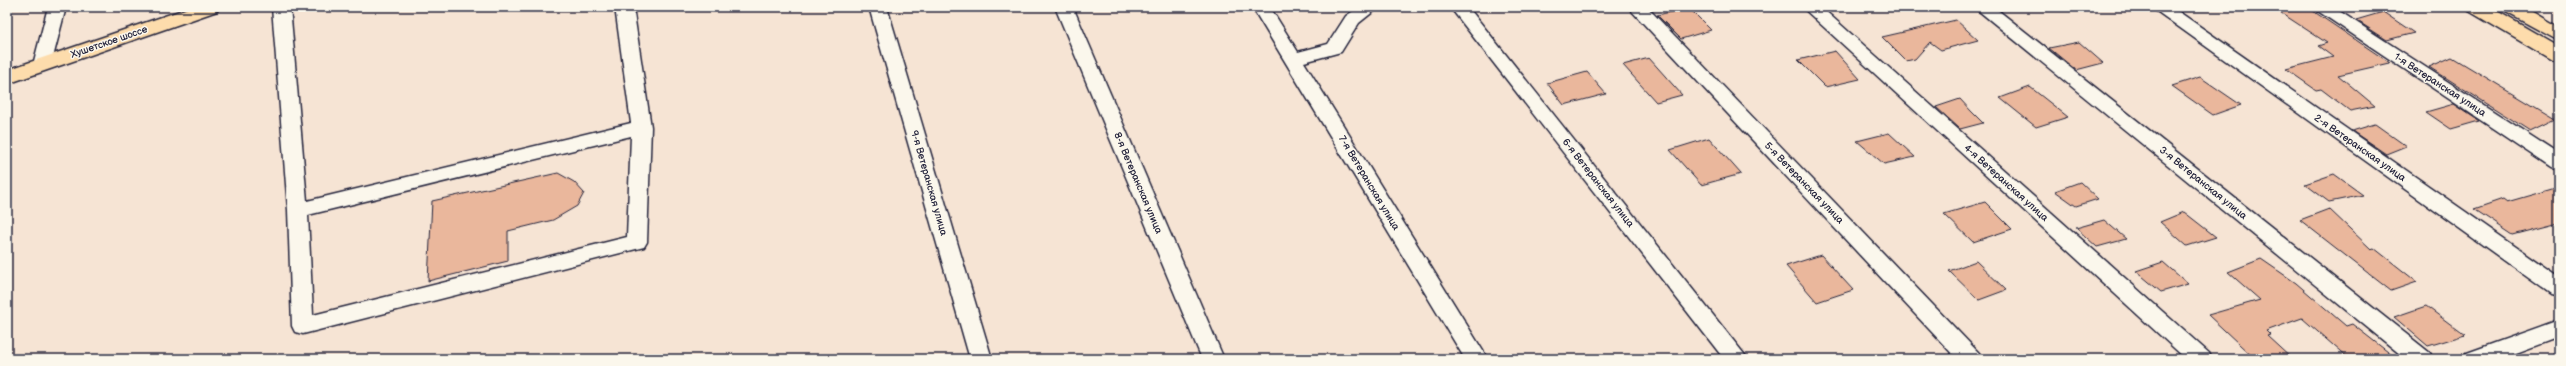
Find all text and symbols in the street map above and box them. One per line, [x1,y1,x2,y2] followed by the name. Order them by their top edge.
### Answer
[69,23,149,61] street label: Хушетское шоссе
[2392,51,2488,119] street label: 1-я Ветеранская улица
[2312,112,2408,184] street label: 2-я Ветеранская улица
[908,129,950,237] street label: 9-я Ветеранская улица
[1111,130,1165,236] street label: 8-я Ветеранская улица
[1336,134,1402,232] street label: 7-я Ветеранская улица
[1560,136,1636,230] street label: 6-я Ветеранская улица
[1762,140,1846,226] street label: 5-я Ветеранская улица
[1961,142,2051,224] street label: 4-я Ветеранская улица
[2157,144,2249,222] street label: 3-я Ветеранская улица

